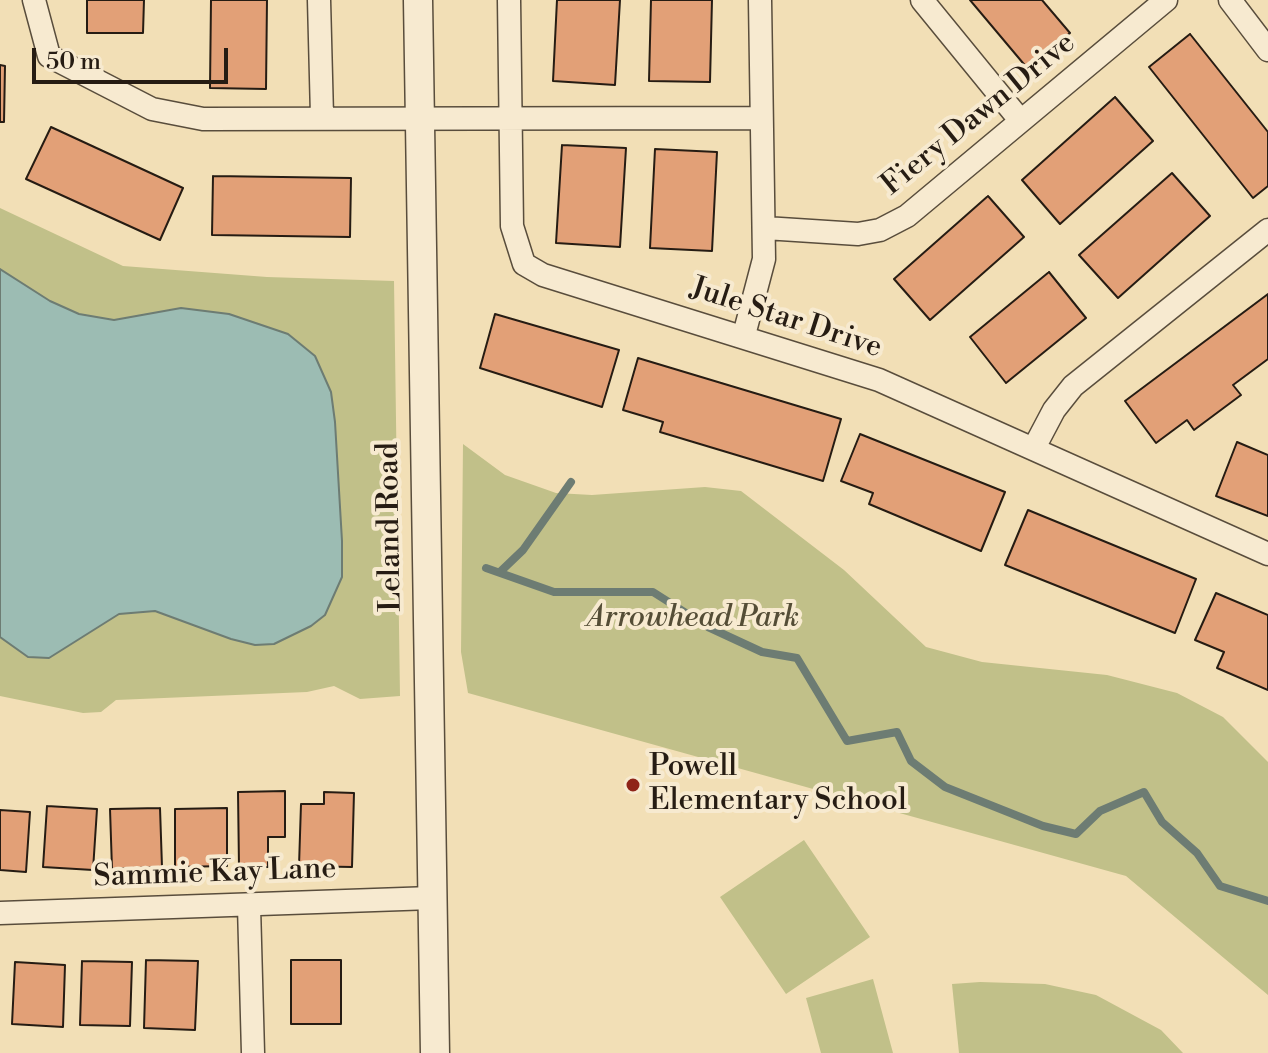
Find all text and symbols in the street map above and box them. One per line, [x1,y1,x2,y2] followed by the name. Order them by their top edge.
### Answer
[875,26,1083,204] street label: Fiery Dawn Drive
[36,32,232,82] scale bar
[46,47,101,77] text: 50 m
[686,271,886,367] street label: Jule Star Drive
[372,442,410,612] street label: Leland Road
[587,601,799,637] park label: Arrowhead Park
[649,750,907,820] place label: Powell Elementary School
[624,776,642,794] marker: Powell Elementary School
[93,852,337,896] street label: Sammie Kay Lane

